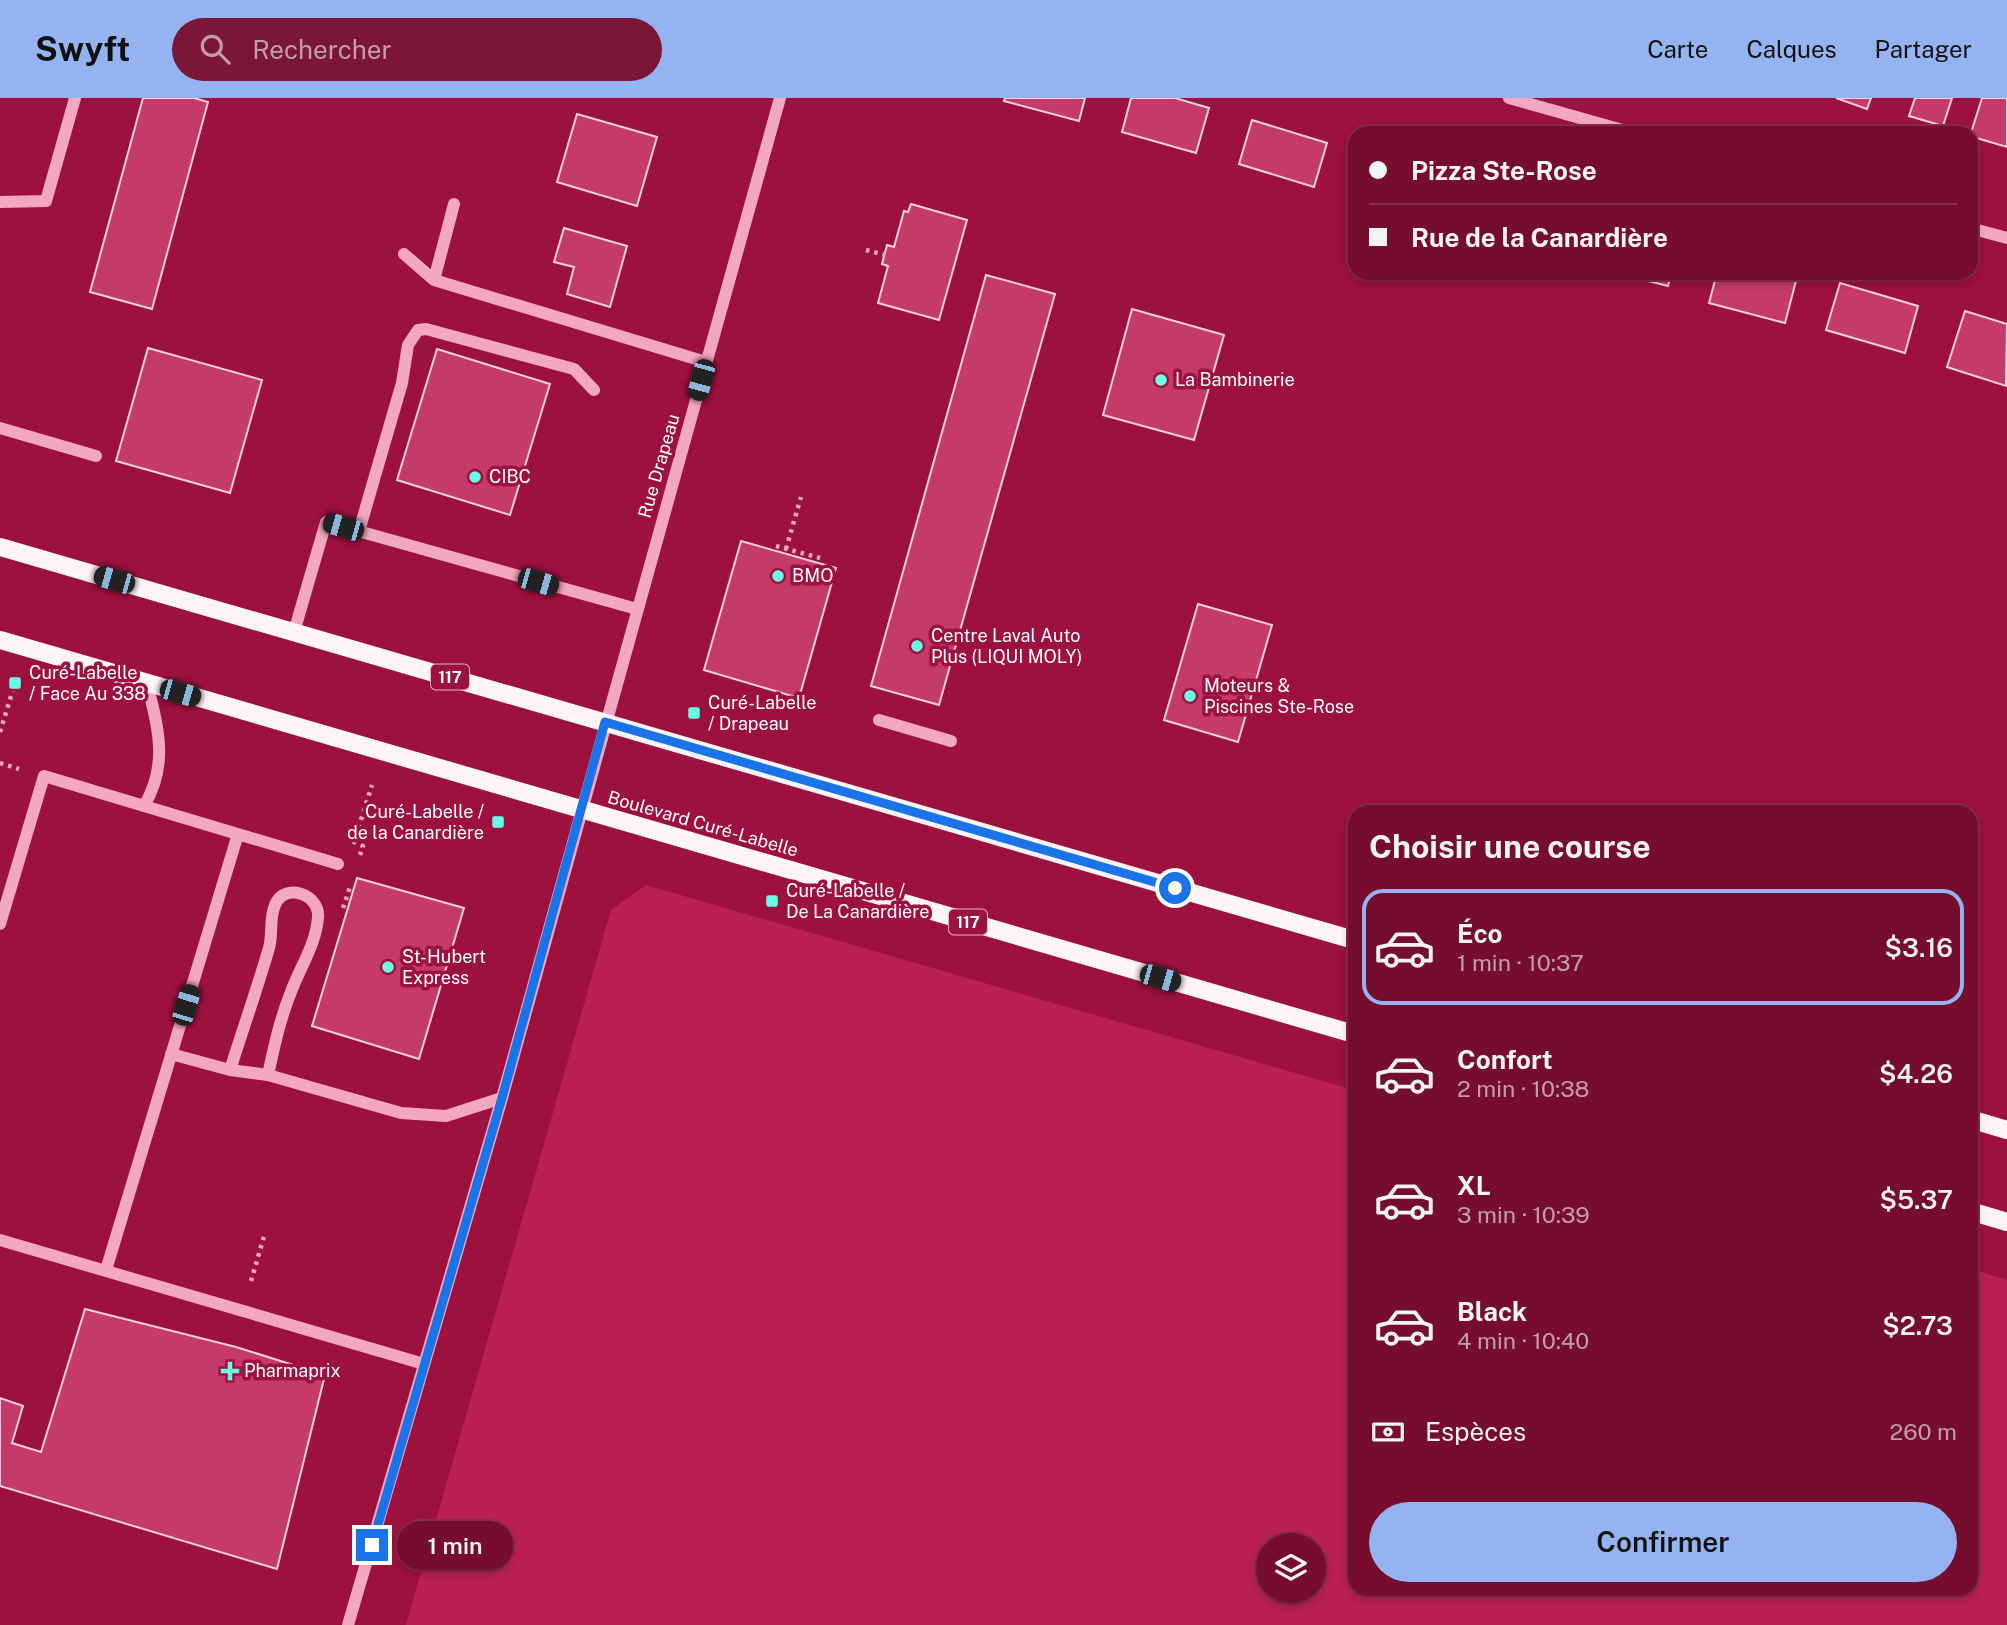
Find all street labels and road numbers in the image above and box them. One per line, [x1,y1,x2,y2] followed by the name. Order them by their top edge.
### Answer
[634,411,683,520] street label: Rue Drapeau
[431,664,469,690] road number: 117
[606,786,801,861] street label: Boulevard Curé-Labelle
[949,909,987,934] road number: 117

